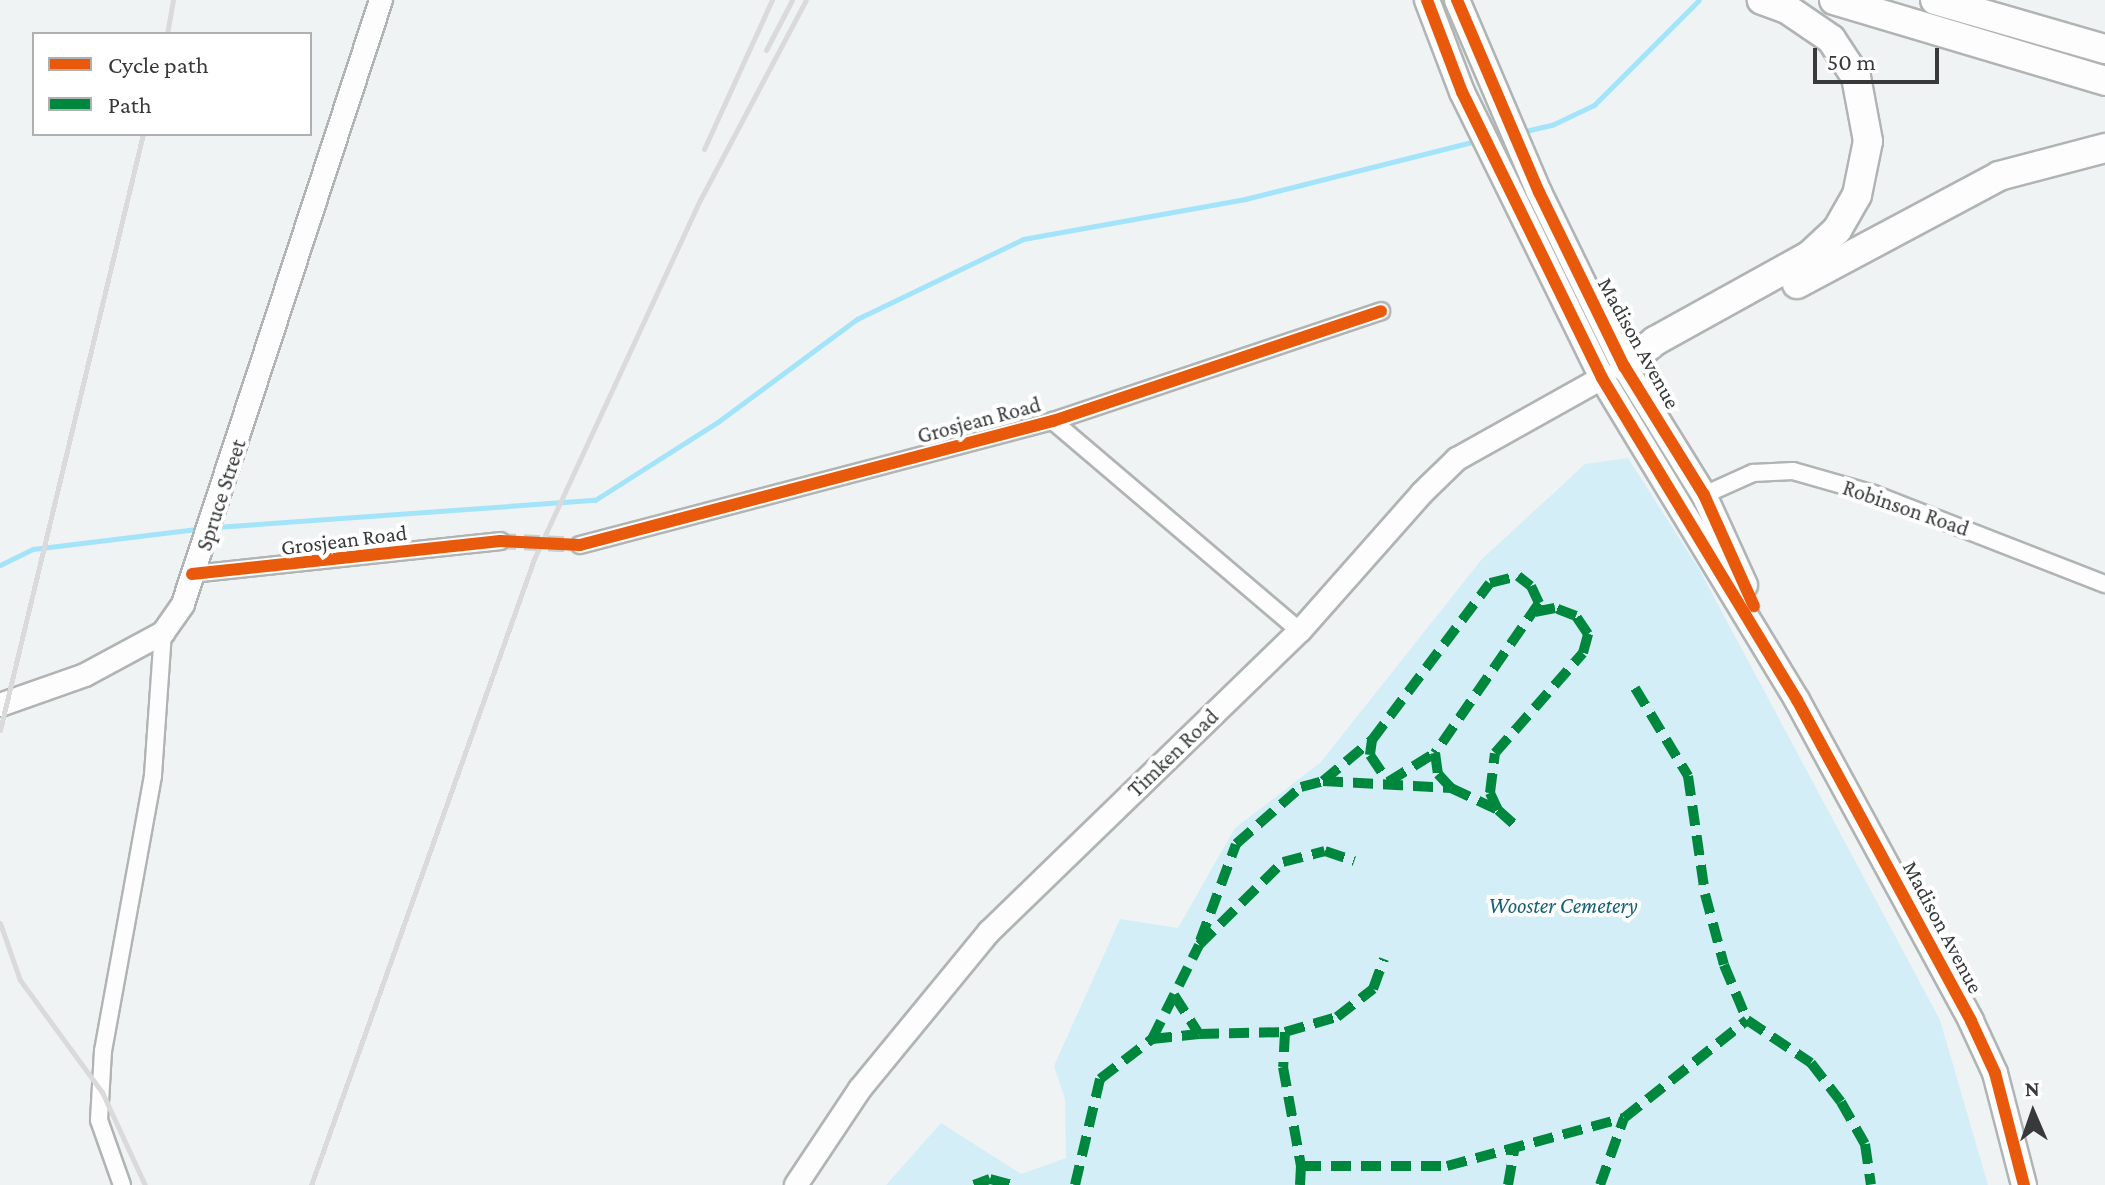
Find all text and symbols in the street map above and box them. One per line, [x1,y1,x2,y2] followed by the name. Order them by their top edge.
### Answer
[32,32,312,136] legend
[1817,32,1943,82] scale bar
[1827,48,1876,75] text: 50 m
[108,51,209,78] text: Cycle path
[108,91,152,118] text: Path
[1592,273,1686,413] street label: Madison Avenue
[914,391,1044,449] street label: Grosjean Road
[191,436,251,554] street label: Spruce Street
[1839,474,1973,542] street label: Robinson Road
[280,519,408,561] street label: Grosjean Road
[1122,703,1224,803] street label: Timken Road
[1897,856,1989,998] street label: Madison Avenue
[1488,893,1638,919] park label: Wooster Cemetery
[1993,1073,2073,1153] north arrow
[2024,1076,2040,1101] text: N

